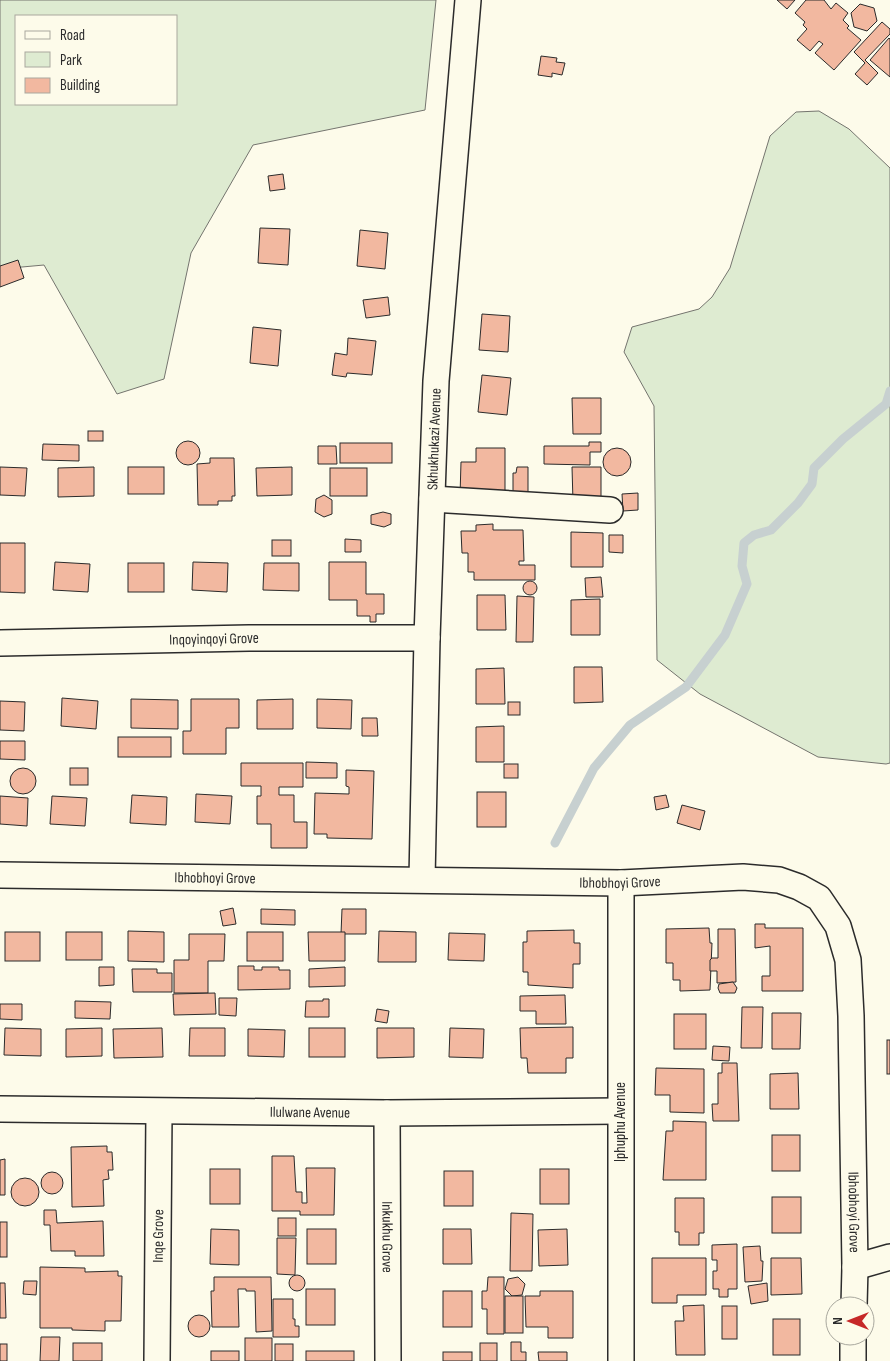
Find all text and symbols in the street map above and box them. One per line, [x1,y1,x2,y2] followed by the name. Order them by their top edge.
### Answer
[15,15,178,105] legend
[60,26,85,45] text: Road
[60,51,82,70] text: Park
[60,76,100,95] text: Building
[423,388,445,491] street label: Skhukhukazi Avenue
[169,629,259,649] street label: Inqoyinqoyi Grove
[174,868,256,888] street label: Ibhobhoyi Grove
[579,872,661,893] street label: Ibhobhoyi Grove
[611,1082,630,1162] street label: Iphuphu Avenue
[270,1102,350,1122] street label: Ilulwane Avenue
[844,1172,864,1253] street label: Ibhobhoyi Grove
[378,1201,397,1273] street label: Inkukhu Grove
[148,1209,168,1263] street label: Inqe Grove
[825,1296,875,1346] north arrow
[829,1317,846,1325] text: N

